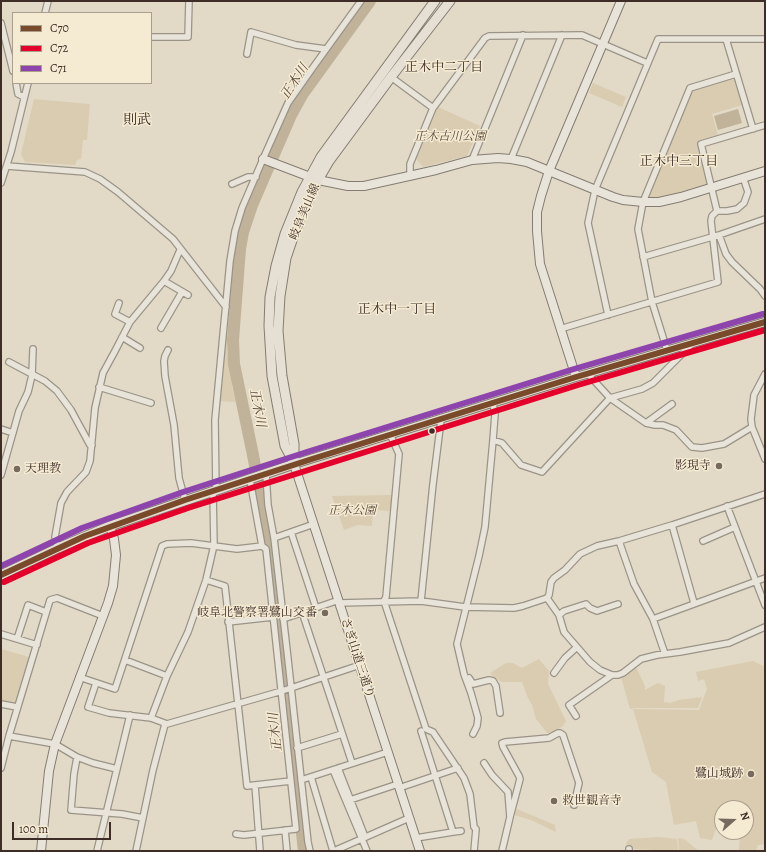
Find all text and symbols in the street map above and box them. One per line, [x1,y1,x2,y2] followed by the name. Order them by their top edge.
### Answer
[12,12,152,84] legend
[50,20,69,36] text: C70
[50,40,68,56] text: C72
[50,60,67,76] text: C71
[405,60,483,76] district label: 正木中二丁目
[278,61,312,103] water label: 正木川
[123,113,151,129] district label: 則武
[414,130,486,144] park label: 正木古川公園
[640,154,718,170] district label: 正木中三丁目
[287,182,323,242] street label: 岐阜美山線
[358,302,436,318] district label: 正木中一丁目
[246,387,268,429] water label: 正木川
[427,426,437,436] unlabelled marker
[675,459,711,473] place label: 影現寺
[714,461,724,471] marker: 影現寺
[25,462,61,476] place label: 天理教
[12,464,22,474] marker: 天理教
[328,504,376,518] park label: 正木公園
[197,606,317,620] place label: 岐阜北警察署鷺山交番
[320,608,330,618] marker: 岐阜北警察署鷺山交番
[337,616,377,700] street label: さぎ山道三通り
[266,712,286,752] water label: 正木川
[695,767,743,781] place label: 鷺山城跡
[746,769,756,779] marker: 鷺山城跡
[562,794,622,808] place label: 救世観音寺
[549,796,559,806] marker: 救世観音寺
[714,800,754,840] north arrow
[736,810,753,822] text: N
[14,814,113,840] scale bar
[19,821,48,837] text: 100 m

